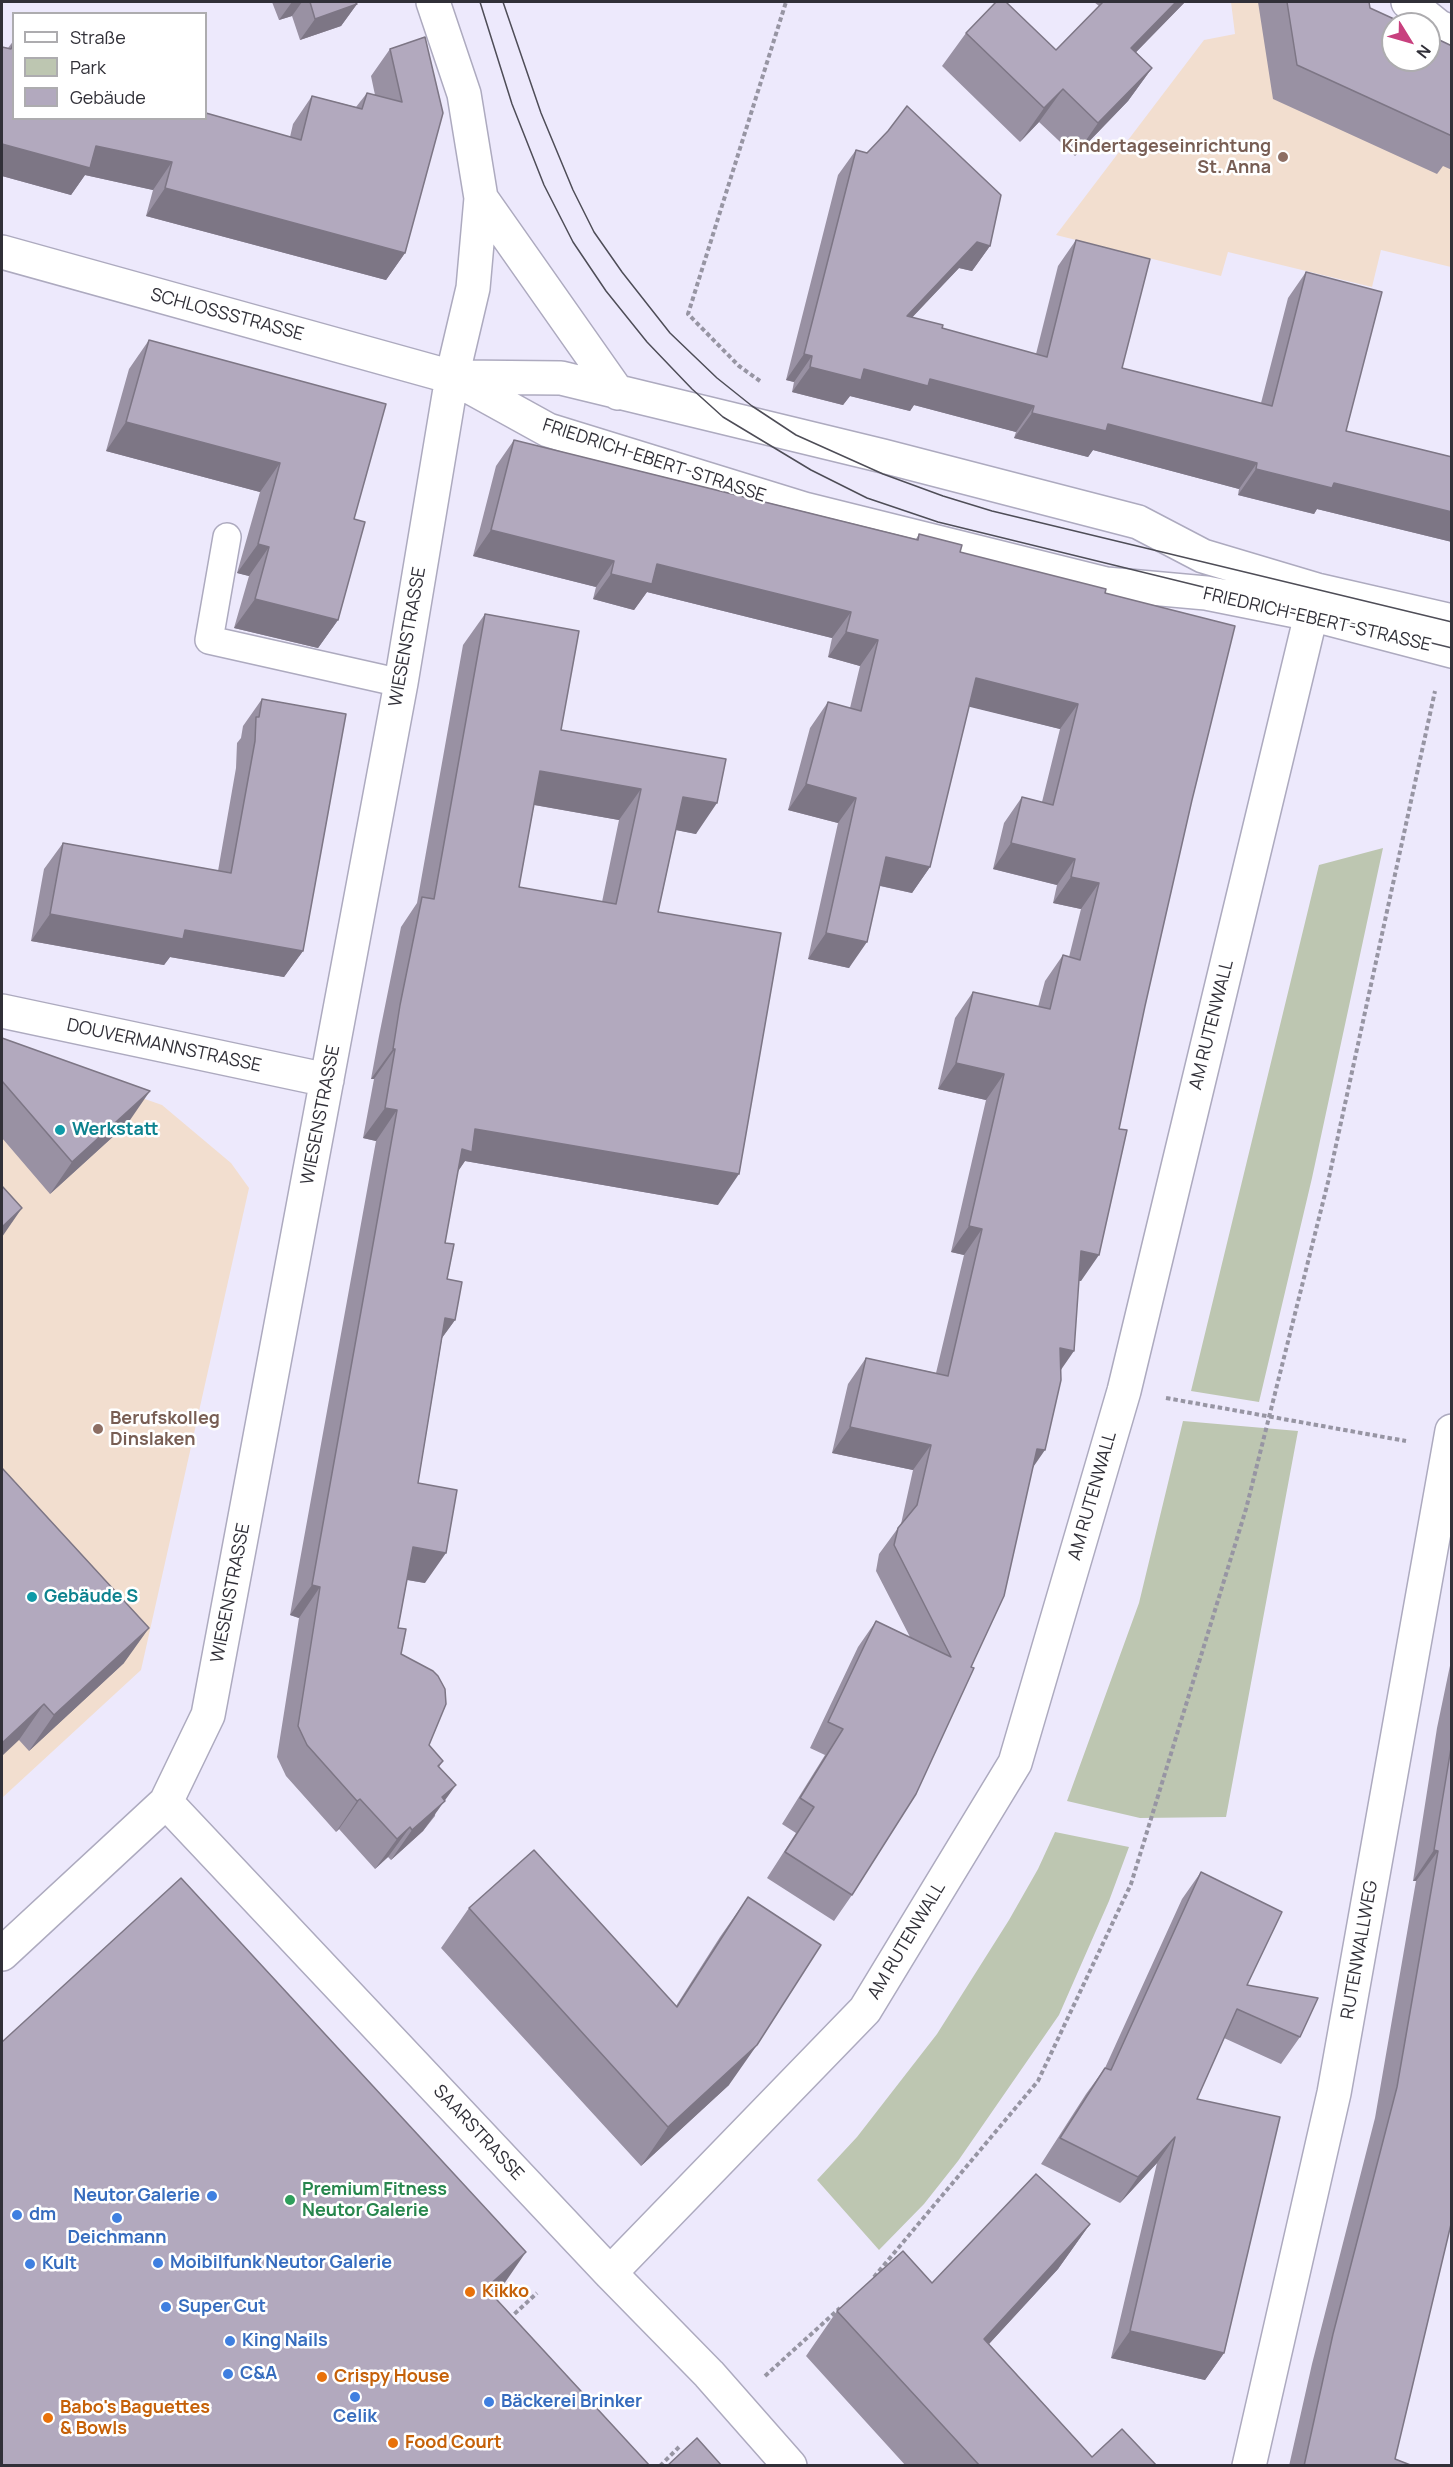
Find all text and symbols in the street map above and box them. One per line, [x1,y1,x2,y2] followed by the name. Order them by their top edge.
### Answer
[12,12,207,120] legend
[1381,12,1441,72] north arrow
[70,25,126,49] text: Straße
[1412,40,1436,63] text: N
[70,55,106,79] text: Park
[70,85,146,109] text: Gebäude
[1062,136,1271,178] place label: Kindertageseinrichtung St. Anna
[1276,150,1290,164] marker: Kindertageseinrichtung St. Anna
[148,284,306,346] street label: SCHLOSSSTRASSE
[540,415,768,507] street label: FRIEDRICH-EBERT-STRASSE
[385,565,431,709] street label: WIESENSTRASSE
[1201,583,1433,657] street label: FRIEDRICH-EBERT-STRASSE
[1185,958,1239,1092] street label: AM RUTENWALL
[65,1015,263,1077] street label: DOUVERMANNSTRASSE
[297,1044,345,1186] street label: WIESENSTRASSE
[72,1119,158,1141] place label: Werkstatt
[53,1123,67,1137] marker: Werkstatt
[110,1408,220,1450] place label: Berufskolleg Dinslaken
[91,1422,105,1436] marker: Berufskolleg Dinslaken
[1064,1429,1122,1563] street label: AM RUTENWALL
[207,1522,255,1664] street label: WIESENSTRASSE
[44,1586,138,1608] place label: Gebäude S
[25,1590,39,1604] marker: Gebäude S
[864,1879,950,2003] street label: AM RUTENWALL
[1337,1879,1383,2021] street label: RUTENWALLWEG
[428,2081,528,2185] street label: SAARSTRASSE
[302,2179,447,2222] place label: Premium Fitness Neutor Galerie
[73,2185,200,2207] place label: Neutor Galerie
[205,2189,219,2203] marker: Neutor Galerie
[283,2193,297,2207] marker: Premium Fitness Neutor Galerie
[29,2204,56,2226] place label: dm
[10,2208,24,2222] marker: dm
[110,2211,124,2225] marker: Deichmann
[67,2227,167,2249] place label: Deichmann
[170,2252,392,2274] place label: Moibilfunk Neutor Galerie
[42,2253,77,2275] place label: Kult
[151,2256,165,2270] marker: Moibilfunk Neutor Galerie
[23,2257,37,2271] marker: Kult
[482,2281,529,2303] place label: Kikko
[463,2285,477,2299] marker: Kikko
[178,2296,266,2318] place label: Super Cut
[159,2300,173,2314] marker: Super Cut
[242,2330,328,2352] place label: King Nails
[223,2334,237,2348] marker: King Nails
[240,2363,277,2385] place label: C&A
[334,2366,450,2388] place label: Crispy House
[221,2367,235,2381] marker: C&A
[315,2370,329,2384] marker: Crispy House
[348,2390,362,2404] marker: Celik
[501,2391,642,2413] place label: Bäckerei Brinker
[482,2395,496,2409] marker: Bäckerei Brinker
[60,2397,210,2440] place label: Babo's Baguettes & Bowls
[333,2406,377,2428] place label: Celik
[41,2411,55,2425] marker: Babo's Baguettes & Bowls
[405,2432,502,2454] place label: Food Court
[386,2436,400,2450] marker: Food Court

